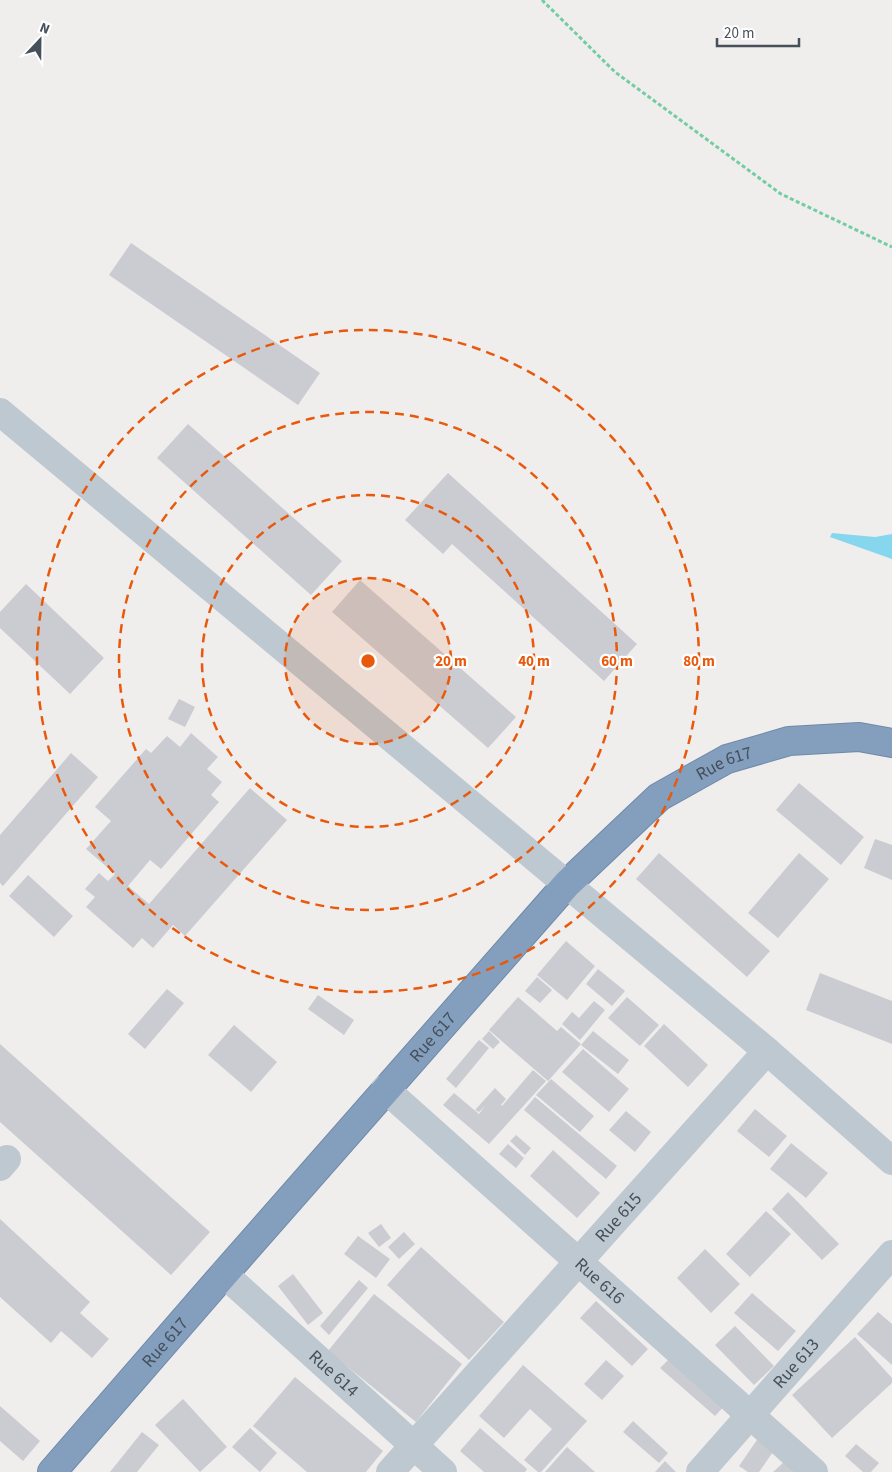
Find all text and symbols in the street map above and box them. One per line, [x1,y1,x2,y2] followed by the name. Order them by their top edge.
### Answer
[15,15,65,65] north arrow
[717,15,800,47] scale bar
[36,18,53,40] text: N
[724,23,754,44] text: 20 m
[435,651,467,672] text: 20 m
[518,651,550,672] text: 40 m
[601,651,633,672] text: 60 m
[683,651,715,672] text: 80 m
[359,652,377,670] centre of rings
[691,740,755,786] street label: Rue 617
[403,1006,462,1067] street label: Rue 617
[589,1187,647,1248] street label: Rue 615
[569,1252,630,1310] street label: Rue 616
[136,1311,194,1373] street label: Rue 617
[767,1333,825,1394] street label: Rue 613
[303,1344,364,1402] street label: Rue 614

